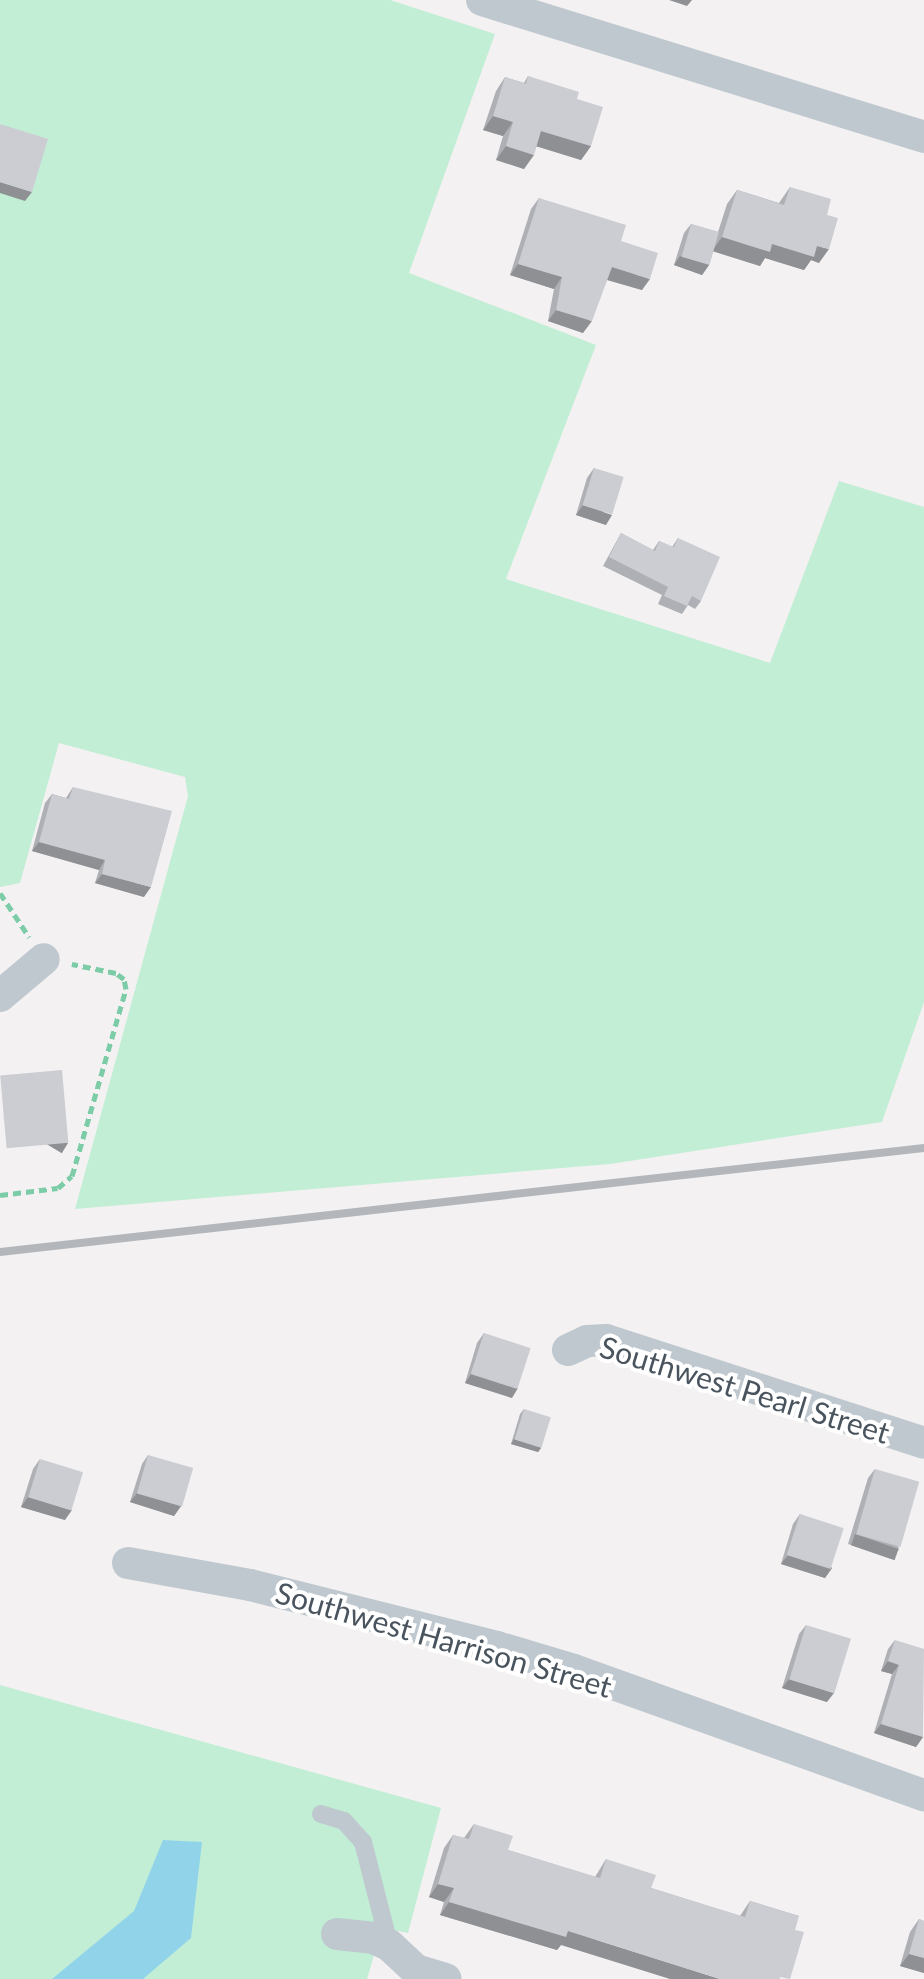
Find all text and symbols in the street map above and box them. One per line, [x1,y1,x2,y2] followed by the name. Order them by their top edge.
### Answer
[596,1328,894,1450] street label: Southwest Pearl Street
[272,1574,616,1704] street label: Southwest Harrison Street

